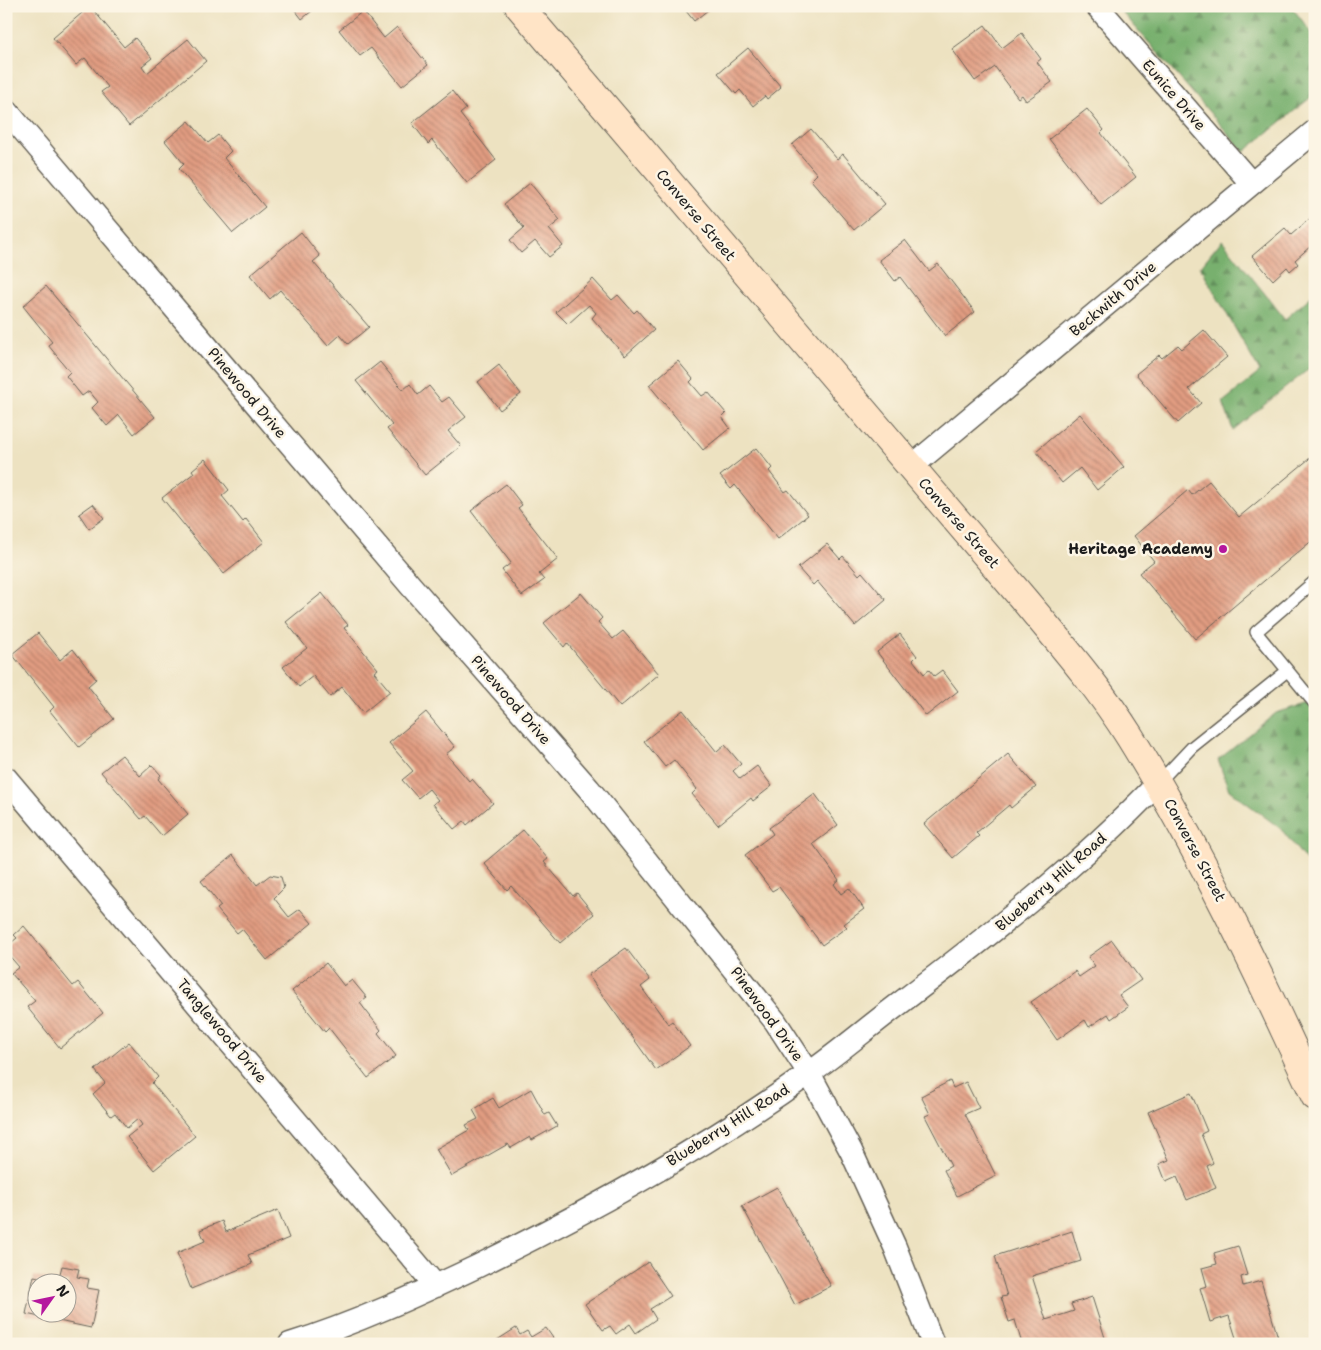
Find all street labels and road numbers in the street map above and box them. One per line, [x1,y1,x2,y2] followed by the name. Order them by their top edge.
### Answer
[1138,55,1210,135] street label: Eunice Drive
[652,165,740,265] street label: Converse Street
[1065,257,1161,341] street label: Beckwith Drive
[203,343,291,443] street label: Pinewood Drive
[914,473,1004,573] street label: Converse Street
[467,651,555,749] street label: Pinewood Drive
[1159,795,1231,905] street label: Converse Street
[991,828,1111,936] street label: Blueberry Hill Road
[726,963,808,1065] street label: Pinewood Drive
[173,975,271,1087] street label: Tanglewood Drive
[663,1079,794,1171] street label: Blueberry Hill Road

